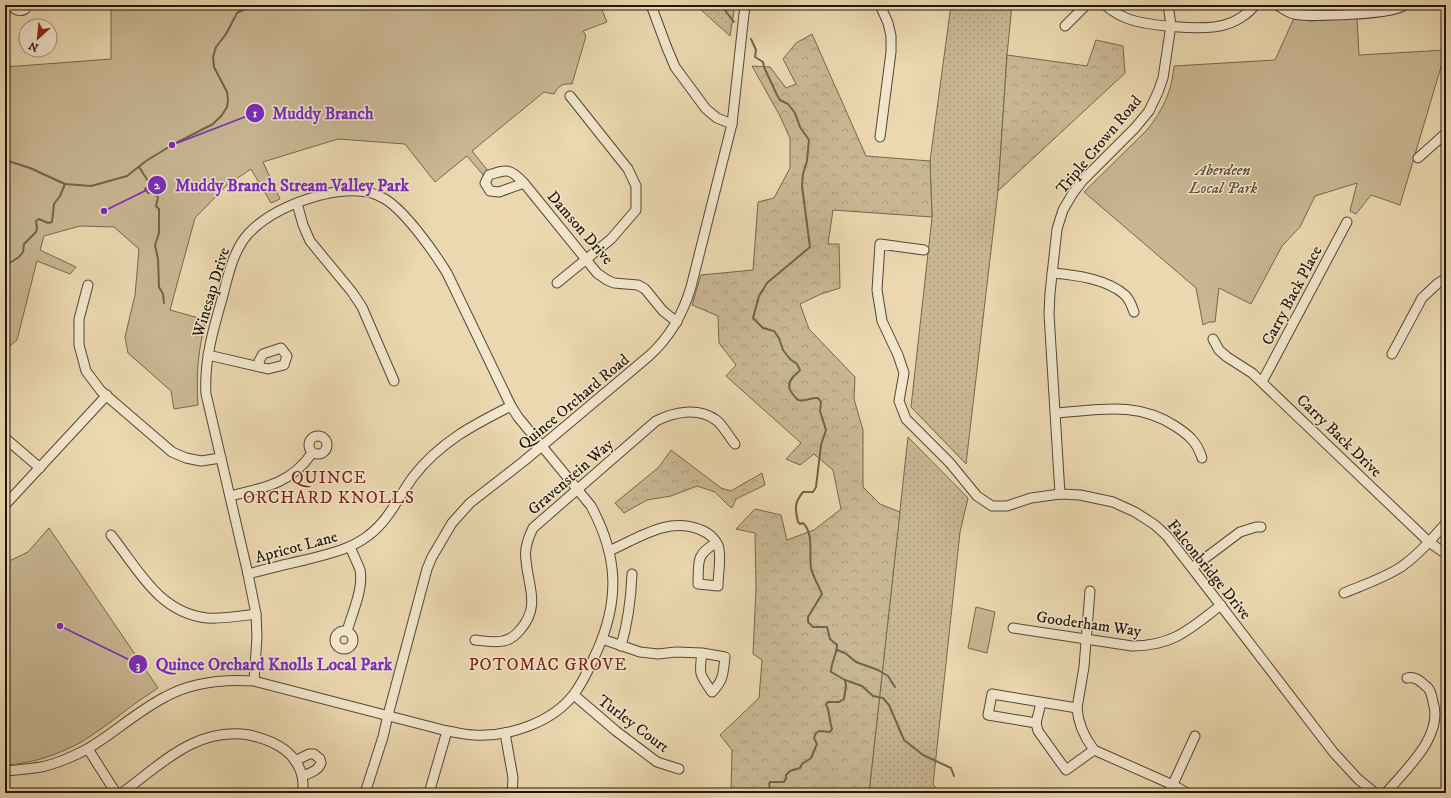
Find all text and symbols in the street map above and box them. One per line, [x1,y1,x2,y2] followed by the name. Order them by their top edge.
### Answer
[18,18,58,58] north arrow
[27,38,41,54] text: N
[1052,91,1146,198] street label: Triple Crown Road
[245,99,382,128] callout: Muddy Branch
[272,103,374,125] text: Muddy Branch
[253,106,258,121] text: 1
[1188,160,1257,198] park label: Aberdeen Local Park
[147,170,417,199] callout: Muddy Branch Stream Valley Park
[175,175,410,197] text: Muddy Branch Stream Valley Park
[154,178,161,193] text: 2
[543,187,618,269] street label: Damson Drive
[1257,242,1327,349] street label: Carry Back Place
[188,245,234,341] street label: Winesap Drive
[514,350,633,454] street label: Quince Orchard Road
[1292,390,1387,482] street label: Carry Back Drive
[524,434,618,519] street label: Gravenstein Way
[243,467,415,509] district label: QUINCE ORCHARD KNOLLS
[1163,516,1256,624] street label: Falconbridge Drive
[253,526,340,568] street label: Apricot Lane
[1035,607,1143,641] street label: Gooderham Way
[128,650,400,679] callout: Quince Orchard Knolls Local Park
[156,654,393,676] text: Quince Orchard Knolls Local Park
[469,654,627,676] district label: POTOMAC GROVE
[136,658,141,673] text: 3
[594,690,673,757] street label: Turley Court

